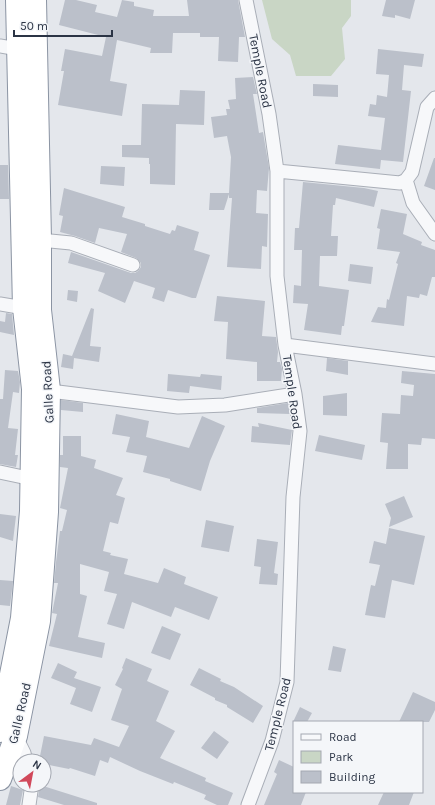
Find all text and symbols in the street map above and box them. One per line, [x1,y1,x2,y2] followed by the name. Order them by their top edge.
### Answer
[14,12,112,38] scale bar
[20,19,48,33] text: 50 m
[246,33,275,109] street label: Temple Road
[280,354,305,430] street label: Temple Road
[38,360,57,424] street label: Galle Road
[261,676,294,752] street label: Temple Road
[5,681,34,745] street label: Galle Road
[293,721,423,793] legend
[329,730,357,744] text: Road
[329,750,354,764] text: Park
[12,753,52,793] north arrow
[30,757,44,773] text: N
[329,770,376,784] text: Building

